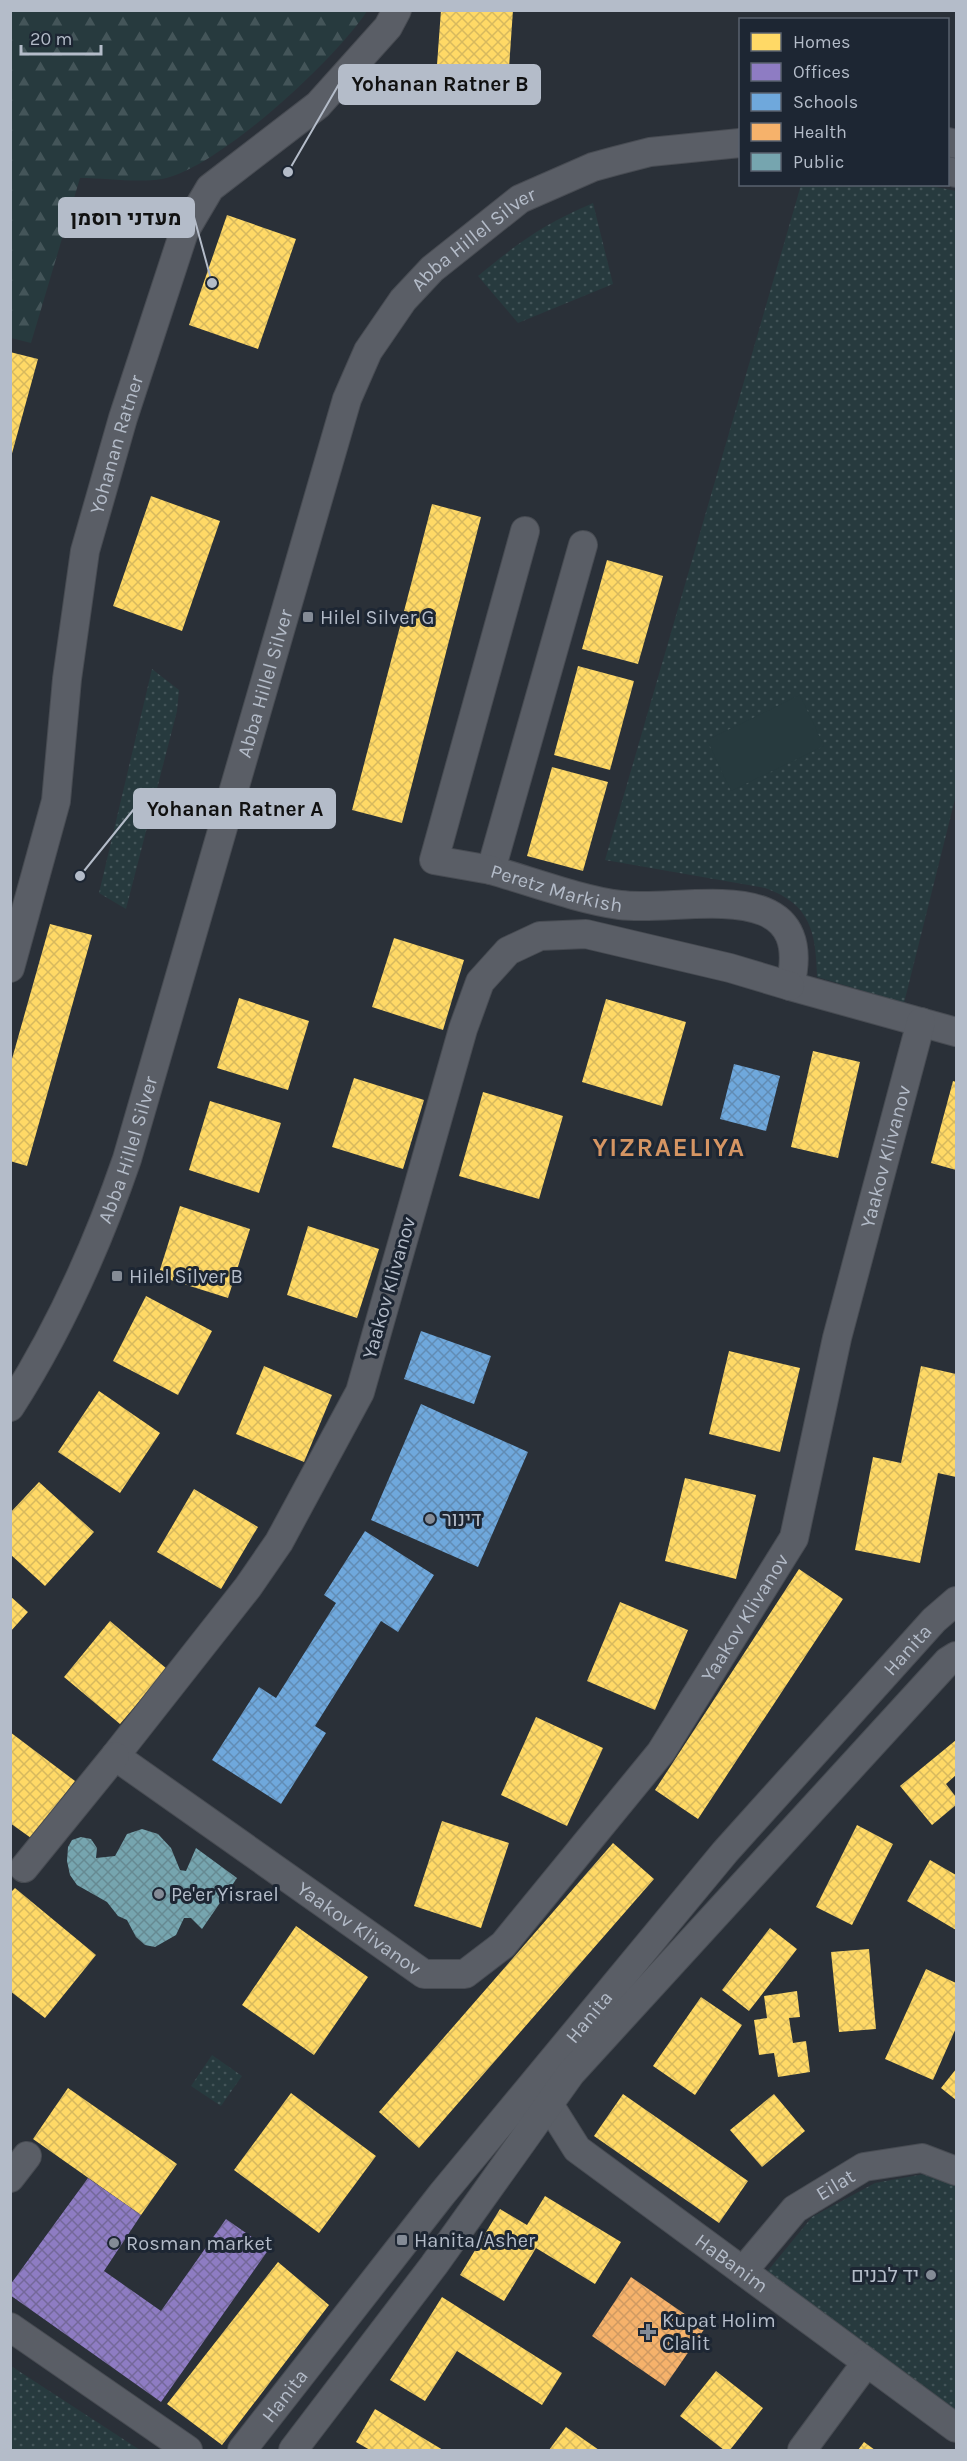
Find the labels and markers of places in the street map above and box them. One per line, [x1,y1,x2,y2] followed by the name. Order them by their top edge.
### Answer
[339,65,540,104] callout: Yohanan Ratner B
[59,198,194,237] callout: מעדני רוסמן
[320,606,434,629] place label: Hilel Silver G
[301,610,315,624] marker: Hilel Silver G
[134,789,335,828] callout: Yohanan Ratner A
[129,1265,243,1288] place label: Hilel Silver B
[110,1269,124,1283] marker: Hilel Silver B
[442,1508,481,1531] place label: דינור
[423,1512,437,1526] marker: דינור
[171,1883,279,1906] place label: Pe'er Yisrael
[152,1887,166,1901] marker: Pe'er Yisrael
[414,2229,536,2252] place label: Hanita/Asher
[126,2232,273,2255] place label: Rosman market
[395,2233,409,2247] marker: Hanita/Asher
[107,2236,121,2250] marker: Rosman market
[851,2264,919,2287] place label: יד לבנים
[924,2268,938,2282] marker: יד לבנים
[662,2309,776,2355] place label: Kupat Holim Clalit
[639,2323,657,2341] marker: Kupat Holim Clalit

